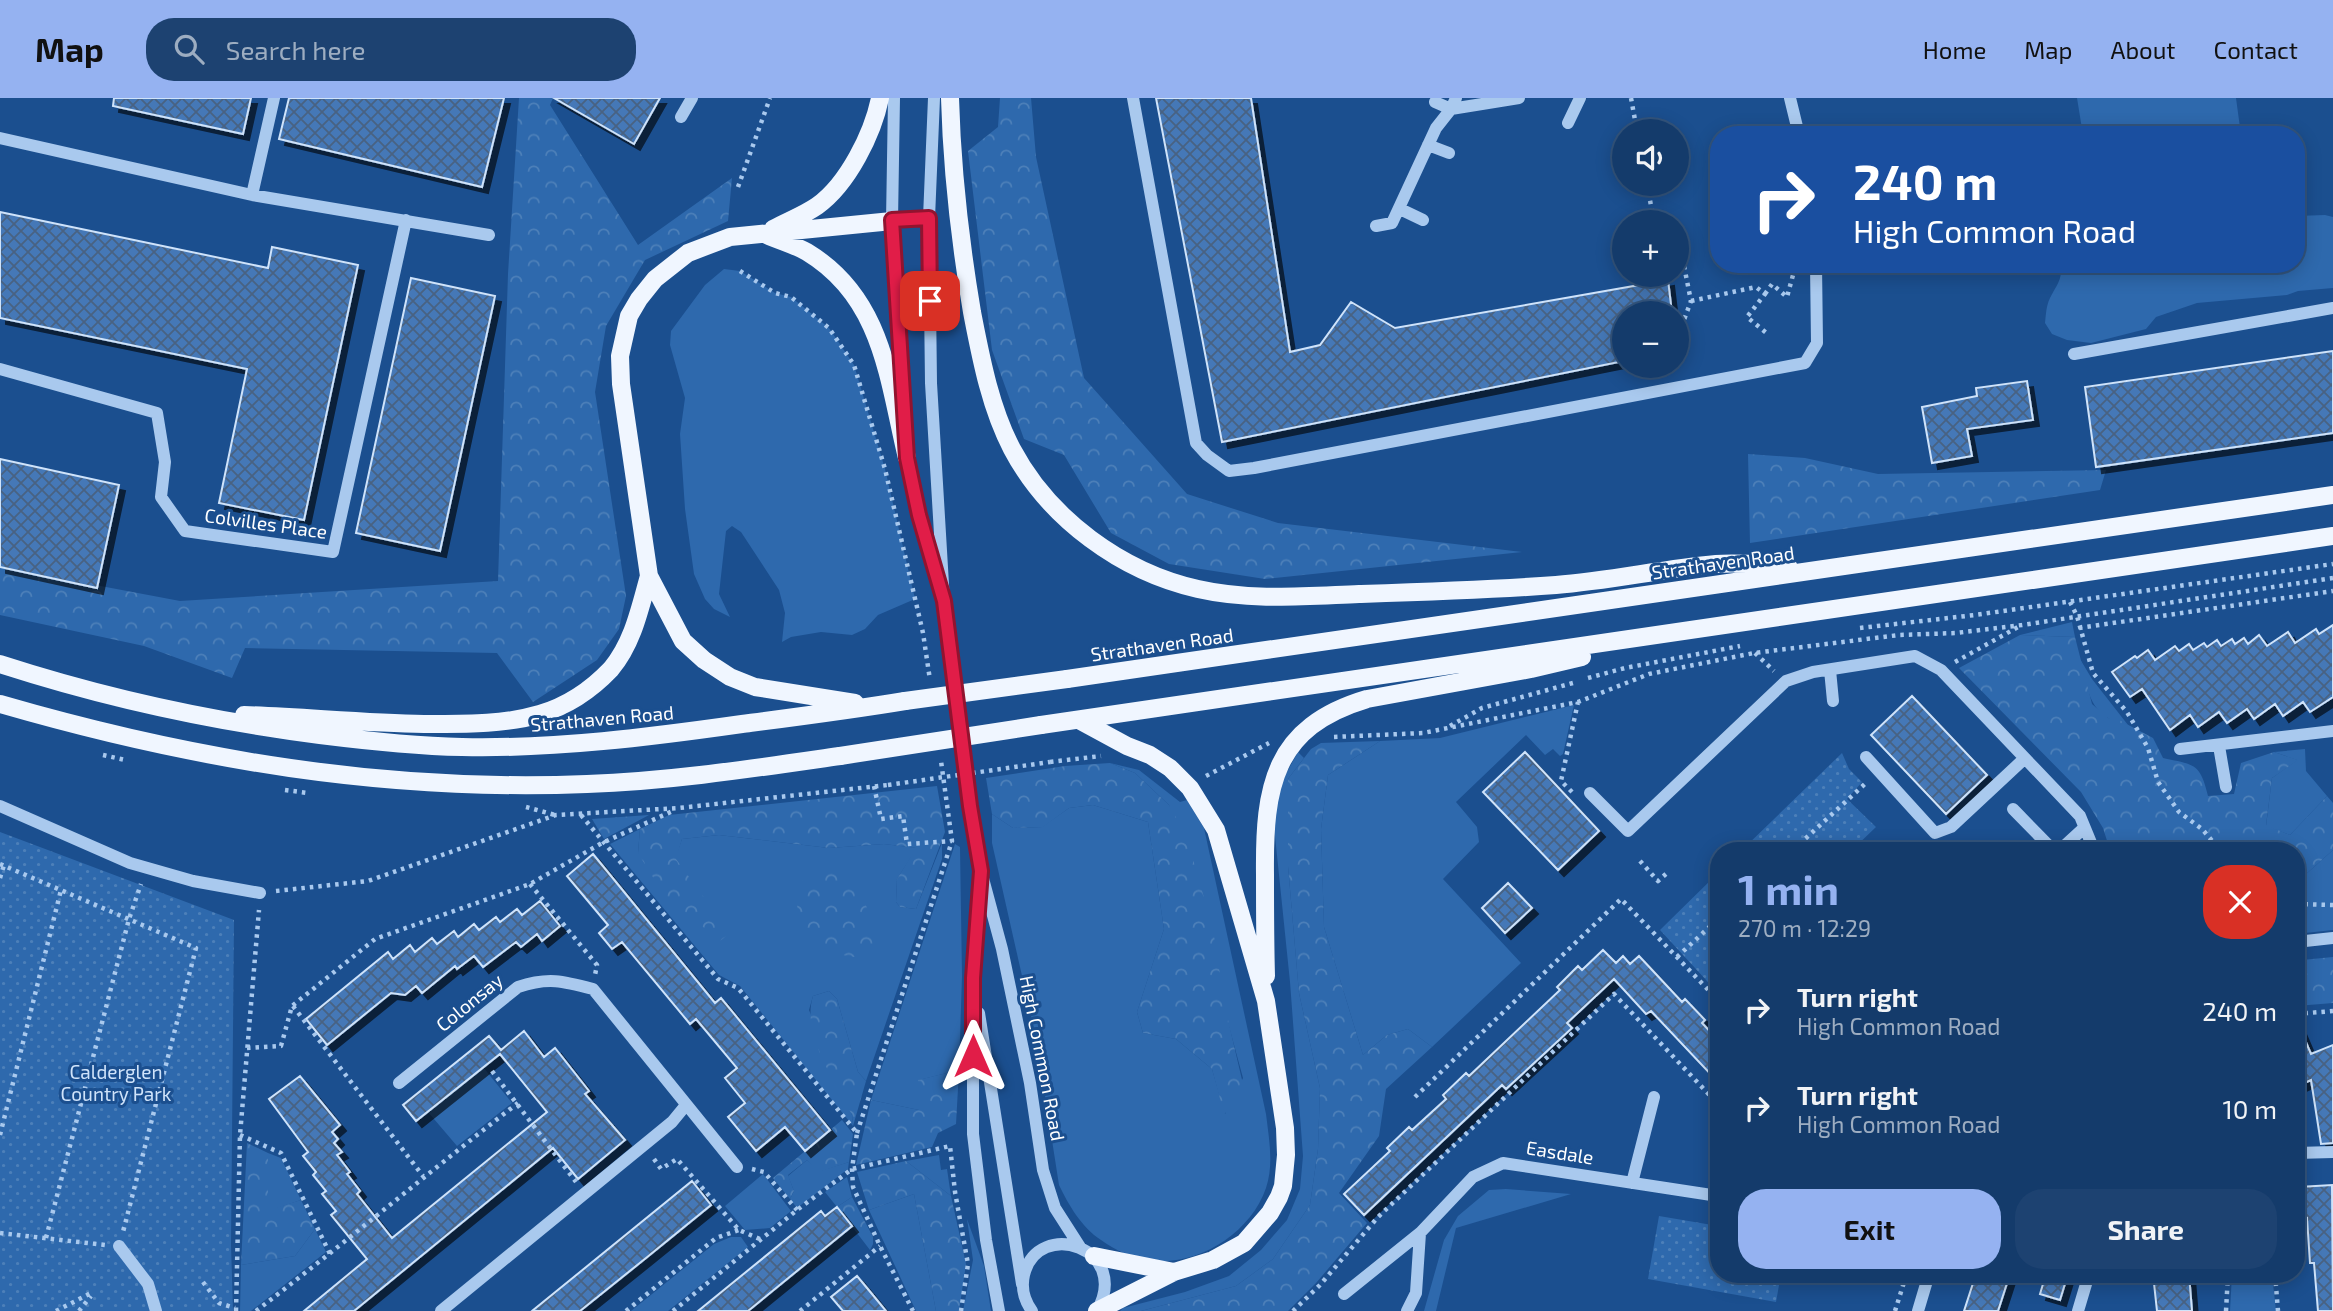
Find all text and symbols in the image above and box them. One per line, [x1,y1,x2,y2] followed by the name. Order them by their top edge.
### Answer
[146,18,636,81] search box
[35,29,104,69] text: Map
[170,30,208,68] icon: search
[226,34,365,65] text: Search here
[1923,35,1986,64] text: Home
[2024,35,2072,64] text: Map
[2110,35,2176,64] text: About
[2214,35,2298,64] text: Contact
[1612,119,1689,378] map controls
[1612,119,1689,196] button: sound
[1853,151,1997,210] text: 240 m
[1738,154,1829,245] icon: right
[1612,210,1689,287] button: +
[1853,211,2136,249] text: High Common Road
[900,271,960,331] pin
[911,282,949,320] icon: arrive
[1612,301,1689,378] button: −
[203,503,329,543] street label: Colvilles Place
[1650,541,1796,583] street label: Strathaven Road
[1089,623,1235,665] street label: Strathaven Road
[529,700,675,736] street label: Strathaven Road
[1738,863,1839,913] text: 1 min
[2203,865,2277,939] button: close
[1738,914,1871,942] text: 270 m · 12:29
[431,968,507,1036] street label: Colonsay
[1016,973,1070,1143] street label: High Common Road
[1797,981,1918,1012] text: Turn right
[1738,991,1776,1029] icon: right
[2202,995,2277,1026] text: 240 m
[1797,1012,2000,1040] text: High Common Road
[936,1019,1010,1093] position arrow
[60,1060,172,1105] park label: Calderglen Country Park
[1797,1079,1918,1110] text: Turn right
[1738,1089,1776,1127] icon: right
[2222,1093,2277,1124] text: 10 m
[1797,1110,2000,1138] text: High Common Road
[1525,1135,1595,1169] street label: Easdale
[1738,1189,2001,1269] button: Exit
[2015,1189,2277,1269] button: Share

